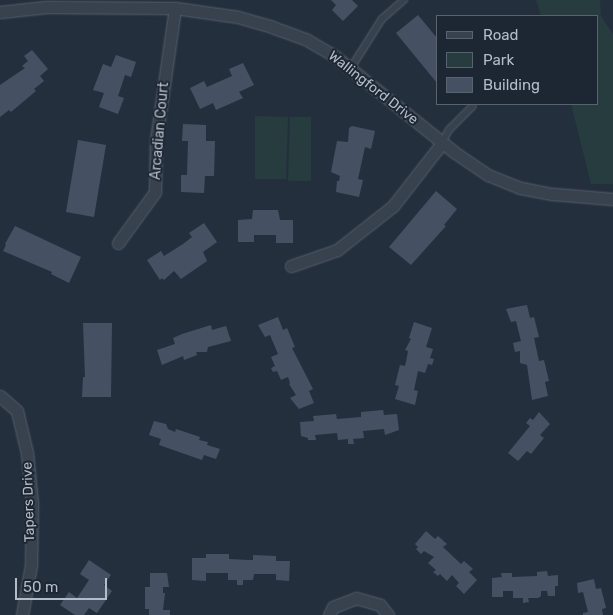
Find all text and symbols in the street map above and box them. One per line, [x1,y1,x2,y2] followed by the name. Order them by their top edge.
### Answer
[436,15,598,105] legend
[483,26,519,44] text: Road
[325,48,421,128] street label: Wallingford Drive
[483,51,514,69] text: Park
[483,76,540,94] text: Building
[147,81,173,181] street label: Arcadian Court
[19,462,39,542] street label: Tapers Drive
[18,568,110,600] scale bar
[23,578,58,596] text: 50 m

